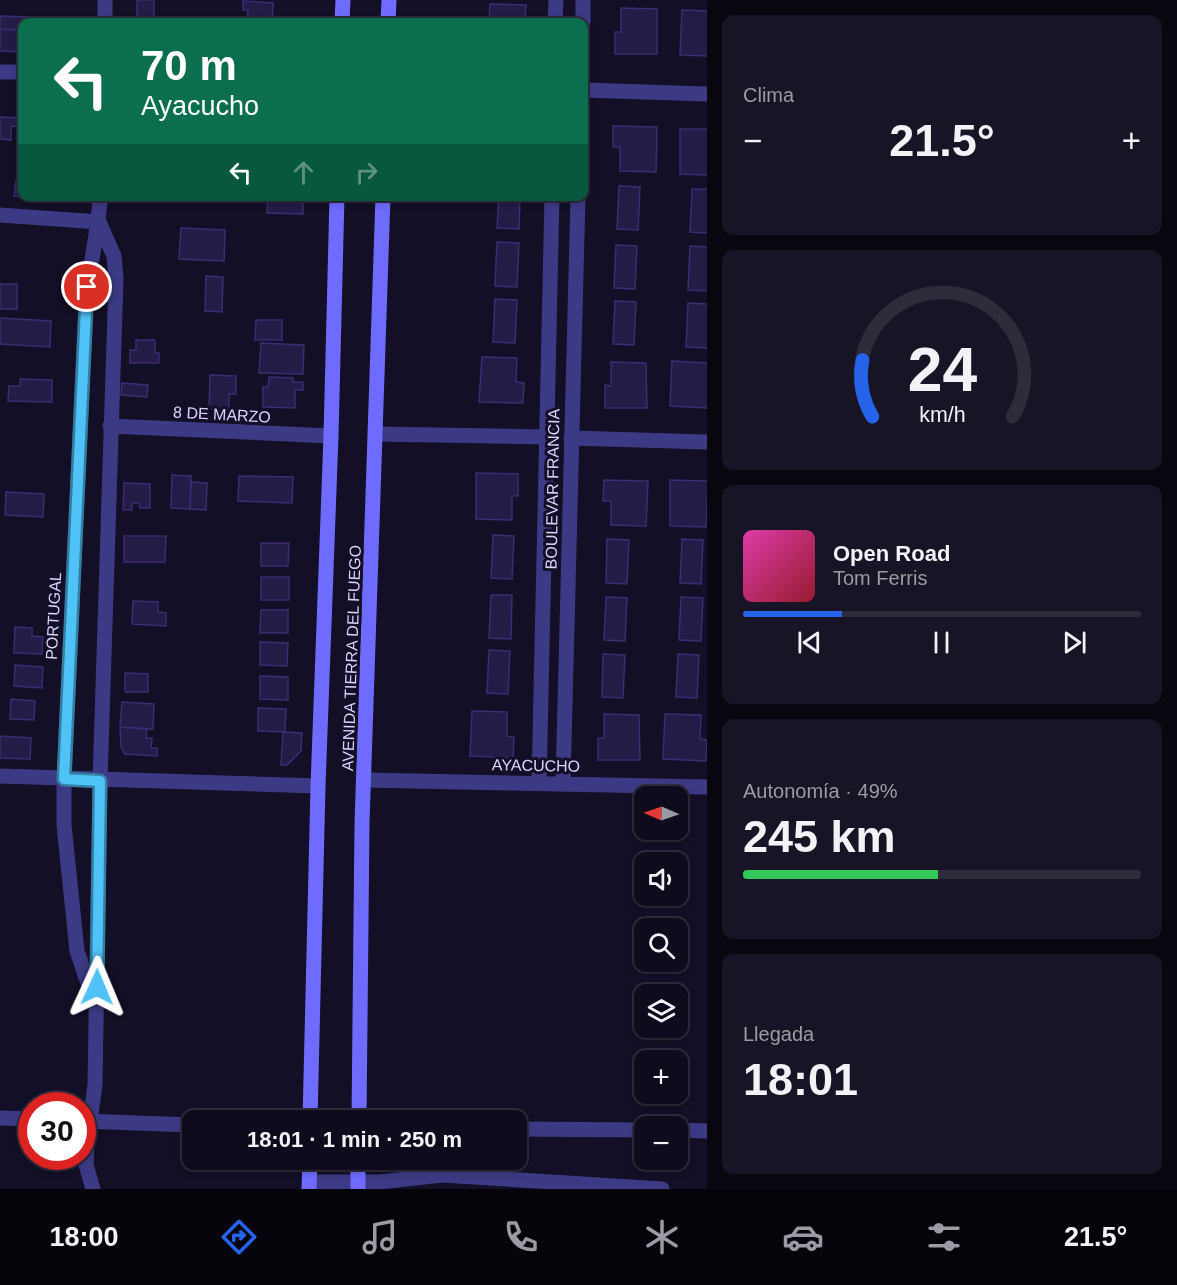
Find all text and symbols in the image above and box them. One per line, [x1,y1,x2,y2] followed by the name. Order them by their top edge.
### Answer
[42,42,120,120] icon: left
[141,42,237,89] text: 70 m
[743,84,794,106] text: Clima
[141,91,259,121] text: Ayacucho
[889,115,995,166] text: 21.5°
[743,122,762,159] text: −
[1122,122,1141,159] text: +
[224,156,257,189] icon: left
[287,156,320,189] icon: ahead
[350,156,383,189] icon: right
[61,261,112,312] pin
[70,270,103,303] icon: arrive
[907,335,977,404] text: 24
[173,403,271,426] street label: 8 DE MARZO
[919,403,965,427] text: km/h
[543,408,562,569] street label: BOULEVAR FRANCIA
[833,541,950,566] text: Open Road
[339,545,364,771] street label: AVENIDA TIERRA DEL FUEGO
[833,567,927,589] text: Tom Ferris
[43,572,64,660] street label: PORTUGAL
[793,626,826,659] icon: previous
[925,626,958,659] icon: pause
[1058,626,1091,659] icon: next
[492,756,580,775] street label: AYACUCHO
[743,780,898,802] text: Autonomía · 49%
[634,786,688,840] north arrow
[634,786,688,1170] map controls
[743,811,896,862] text: 245 km
[634,852,688,906] button: sound
[634,918,688,972] button: search
[65,955,129,1019] position arrow
[634,984,688,1038] button: layers
[743,1023,814,1045] text: Llegada
[634,1050,688,1104] button: +
[743,1054,858,1105] text: 18:01
[18,1092,96,1170] speed limit sign: 30
[634,1116,688,1170] button: −
[247,1127,462,1152] text: 18:01 · 1 min · 250 m
[218,1216,260,1258] icon: directions
[359,1216,401,1258] icon: music
[500,1216,542,1258] icon: phone
[641,1216,683,1258] icon: climate
[782,1216,824,1258] icon: car
[923,1216,965,1258] icon: filters
[50,1222,119,1252] text: 18:00
[1064,1222,1127,1252] text: 21.5°

